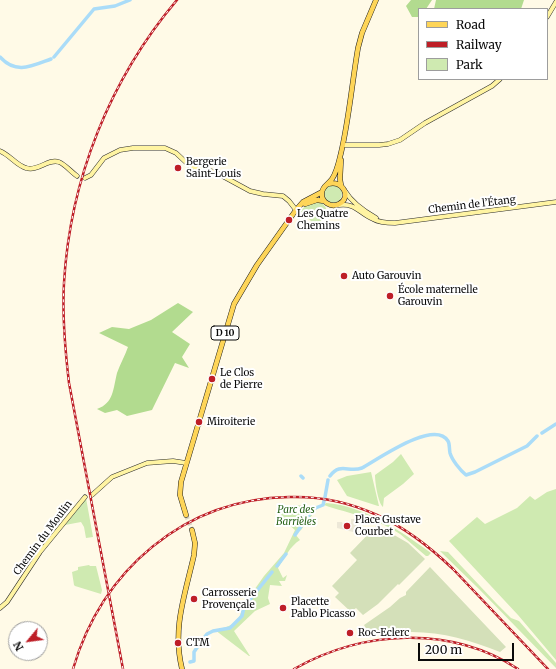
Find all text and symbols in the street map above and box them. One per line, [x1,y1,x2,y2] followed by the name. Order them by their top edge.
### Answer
[418,8,548,80] legend
[456,17,485,32] text: Road
[456,37,502,52] text: Railway
[456,57,483,72] text: Park
[186,156,241,180] place label: Bergerie Saint-Louis
[173,163,183,173] marker: Bergerie Saint-Louis
[428,194,516,216] street label: Chemin de l’Étang
[297,208,348,232] place label: Les Quatre Chemins
[284,215,294,225] marker: Les Quatre Chemins
[352,270,421,282] place label: Auto Garouvin
[339,271,349,281] marker: Auto Garouvin
[398,284,478,308] place label: École maternelle Garouvin
[385,291,395,301] marker: École maternelle Garouvin
[211,326,239,340] road number: D 10
[220,367,263,390] place label: Le Clos de Pierre
[207,374,217,384] marker: Le Clos de Pierre
[207,416,255,428] place label: Miroiterie
[194,417,204,427] marker: Miroiterie
[11,498,75,578] street label: Chemin du Moulin
[276,504,316,528] park label: Parc des Barrièles
[355,514,421,538] place label: Place Gustave Courbet
[342,521,352,531] marker: Place Gustave Courbet
[202,587,257,610] place label: Carrosserie Provençale
[189,594,199,604] marker: Carrosserie Provençale
[291,596,355,620] place label: Placette Pablo Picasso
[278,603,288,613] marker: Placette Pablo Picasso
[8,621,48,661] north arrow
[358,627,409,639] place label: Roc-Eclerc
[345,628,355,638] marker: Roc-Eclerc
[420,635,516,661] scale bar
[186,637,209,649] place label: CTM
[173,638,183,648] marker: CTM
[10,639,27,654] text: N
[425,642,462,657] text: 200 m

